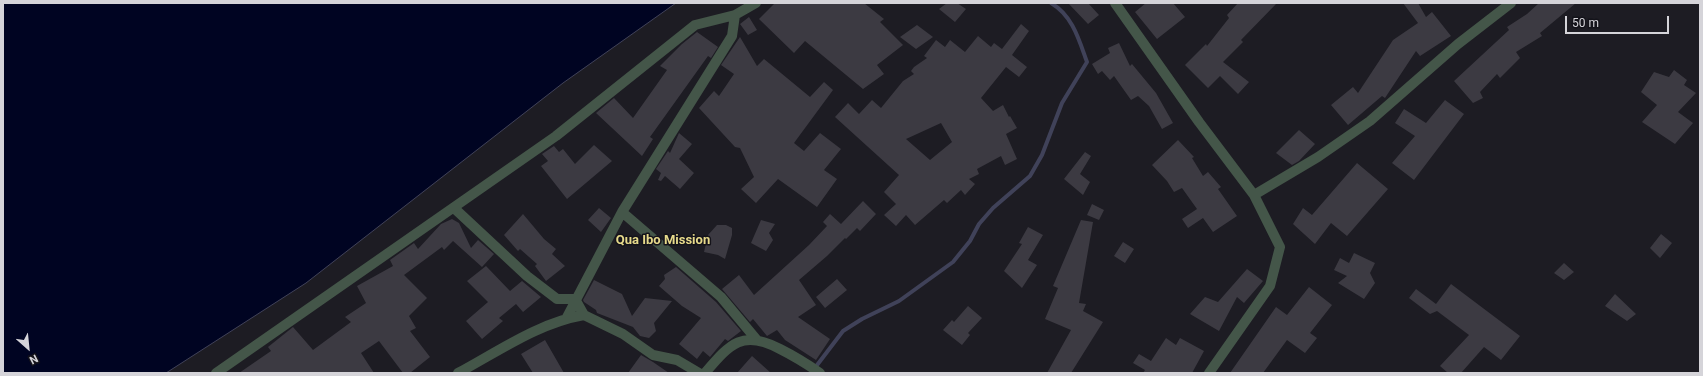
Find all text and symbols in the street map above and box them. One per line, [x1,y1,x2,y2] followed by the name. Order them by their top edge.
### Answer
[1567,8,1671,34] scale bar
[1572,16,1599,30] text: 50 m
[616,233,710,249] district label: Qua Ibo Mission
[8,328,48,368] north arrow
[27,352,40,367] text: N

